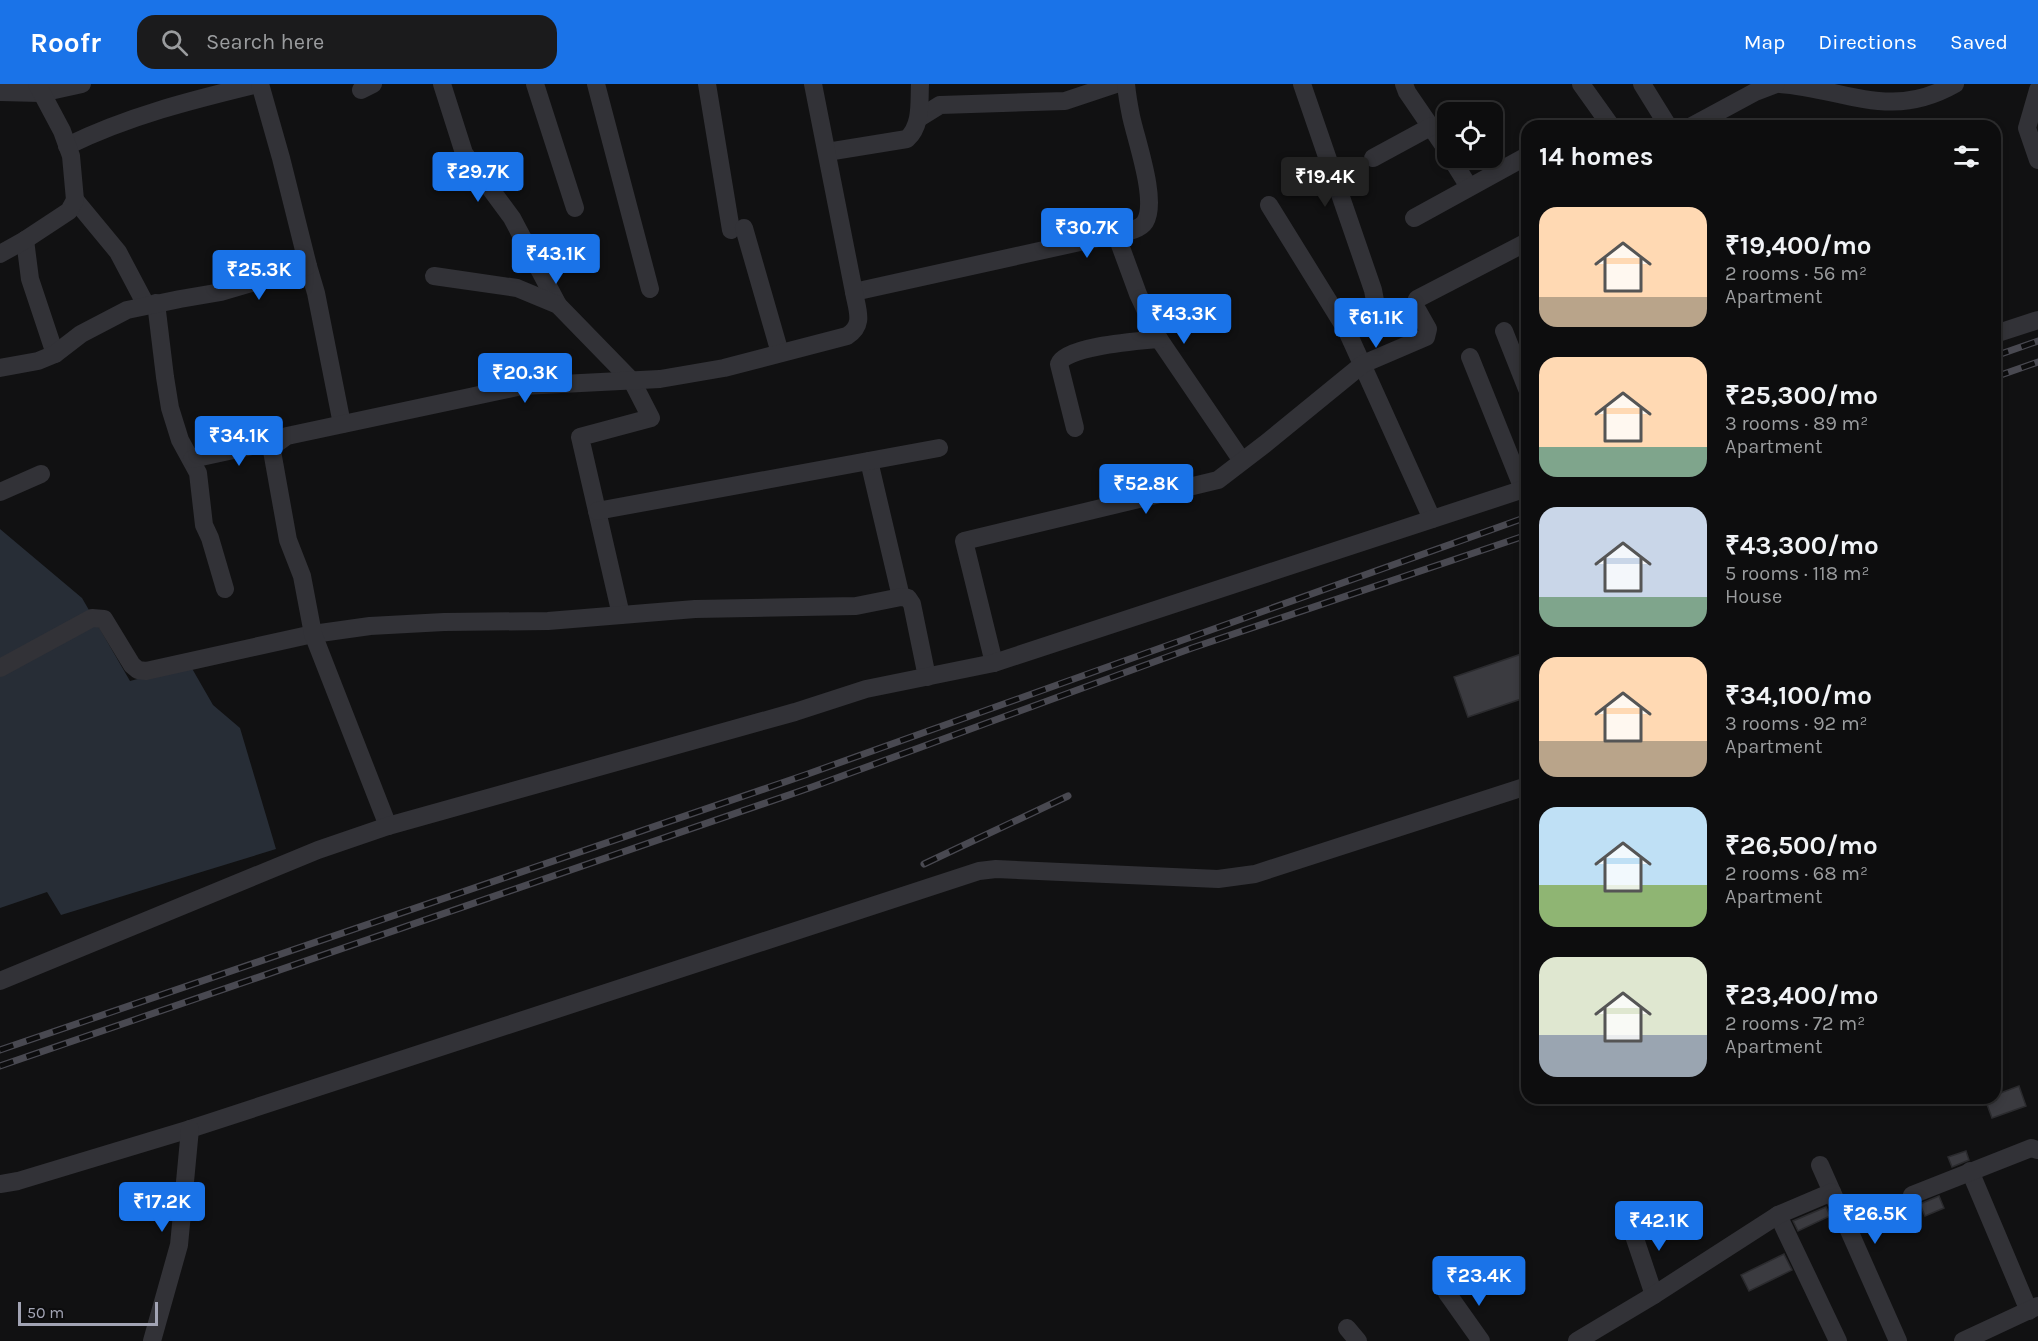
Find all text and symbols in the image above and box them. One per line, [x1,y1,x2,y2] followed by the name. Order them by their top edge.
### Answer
[137,15,557,69] search box
[30,26,101,59] text: Roofr
[158,26,191,59] icon: search
[206,29,324,55] text: Search here
[1744,30,1785,54] text: Map
[1818,30,1917,54] text: Directions
[1950,30,2008,54] text: Saved
[1437,102,1503,168] map controls
[1437,102,1503,168] button: locate
[1950,140,1983,173] icon: filters
[1539,141,1653,172] text: 14 homes
[429,152,527,203] pin: ₹29.7K
[1276,157,1374,208] pin: ₹19.4K
[446,160,510,183] text: ₹29.7K
[1295,165,1355,188] text: ₹19.4K
[1038,208,1136,259] pin: ₹30.7K
[1055,216,1119,239] text: ₹30.7K
[1725,230,1872,261] text: ₹19,400/mo
[1587,231,1659,303] icon: home
[507,234,605,285] pin: ₹43.1K
[526,242,586,265] text: ₹43.1K
[210,250,308,301] pin: ₹25.3K
[227,258,292,281] text: ₹25.3K
[1725,262,1867,285] text: 2 rooms · 56 m²
[1725,285,1823,308] text: Apartment
[1135,294,1233,345] pin: ₹43.3K
[1327,298,1425,349] pin: ₹61.1K
[1151,302,1217,325] text: ₹43.3K
[1348,306,1404,329] text: ₹61.1K
[476,353,574,404] pin: ₹20.3K
[492,361,558,384] text: ₹20.3K
[1725,380,1878,411] text: ₹25,300/mo
[1587,381,1659,453] icon: home
[1725,412,1868,435] text: 3 rooms · 89 m²
[190,416,288,467] pin: ₹34.1K
[209,424,269,447] text: ₹34.1K
[1725,435,1823,458] text: Apartment
[1097,464,1195,515] pin: ₹52.8K
[1113,472,1179,495] text: ₹52.8K
[1725,530,1879,561] text: ₹43,300/mo
[1587,531,1659,603] icon: home
[1725,562,1869,585] text: 5 rooms · 118 m²
[1725,585,1782,608] text: House
[1725,680,1872,711] text: ₹34,100/mo
[1587,681,1659,753] icon: home
[1725,712,1868,735] text: 3 rooms · 92 m²
[1725,735,1823,758] text: Apartment
[1725,830,1878,861] text: ₹26,500/mo
[1587,831,1659,903] icon: home
[1725,862,1868,885] text: 2 rooms · 68 m²
[1725,885,1823,908] text: Apartment
[1725,980,1878,1011] text: ₹23,400/mo
[1587,981,1659,1053] icon: home
[1725,1012,1865,1035] text: 2 rooms · 72 m²
[1725,1035,1823,1058] text: Apartment
[113,1182,211,1233] pin: ₹17.2K
[133,1190,191,1213] text: ₹17.2K
[1826,1194,1924,1245] pin: ₹26.5K
[1610,1201,1708,1252] pin: ₹42.1K
[1843,1202,1907,1225] text: ₹26.5K
[1629,1209,1689,1232] text: ₹42.1K
[1430,1256,1528,1307] pin: ₹23.4K
[1446,1264,1512,1287] text: ₹23.4K
[18,1299,158,1326] scale bar
[27,1303,64,1322] text: 50 m

